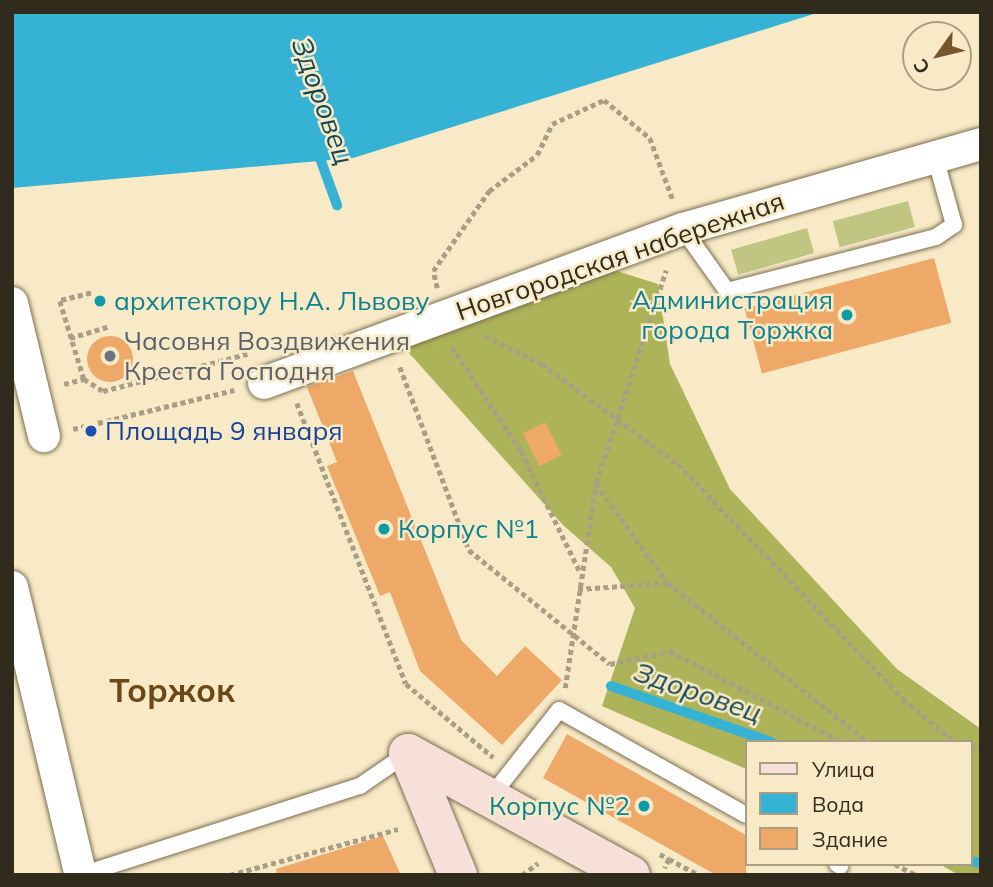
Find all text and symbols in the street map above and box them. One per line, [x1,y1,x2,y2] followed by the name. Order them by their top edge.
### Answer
[902,21,972,91] north arrow
[284,33,362,169] water label: Здоровец
[908,55,935,79] text: С
[452,185,788,327] street label: Новгородская набережная
[632,284,833,346] place label: Администрация города Торжка
[114,285,430,317] place label: архитектору Н.А. Львову
[92,293,108,309] marker: архитектору Н.А. Львову
[839,307,855,323] marker: Администрация города Торжка
[124,325,410,386] place label: Часовня Воздвижения Креста Господня
[102,348,118,364] marker: Часовня Воздвижения Креста Господня
[105,415,343,447] place label: Площадь 9 января
[83,423,99,439] marker: Площадь 9 января
[398,513,539,545] place label: Корпус №1
[376,521,392,537] marker: Корпус №1
[630,654,766,730] water label: Здоровец
[109,670,235,710] district label: Торжок
[744,740,972,866] legend
[812,756,875,782] text: Улица
[489,790,630,822] place label: Корпус №2
[812,791,864,817] text: Вода
[636,798,652,814] marker: Корпус №2
[812,826,888,852] text: Здание

